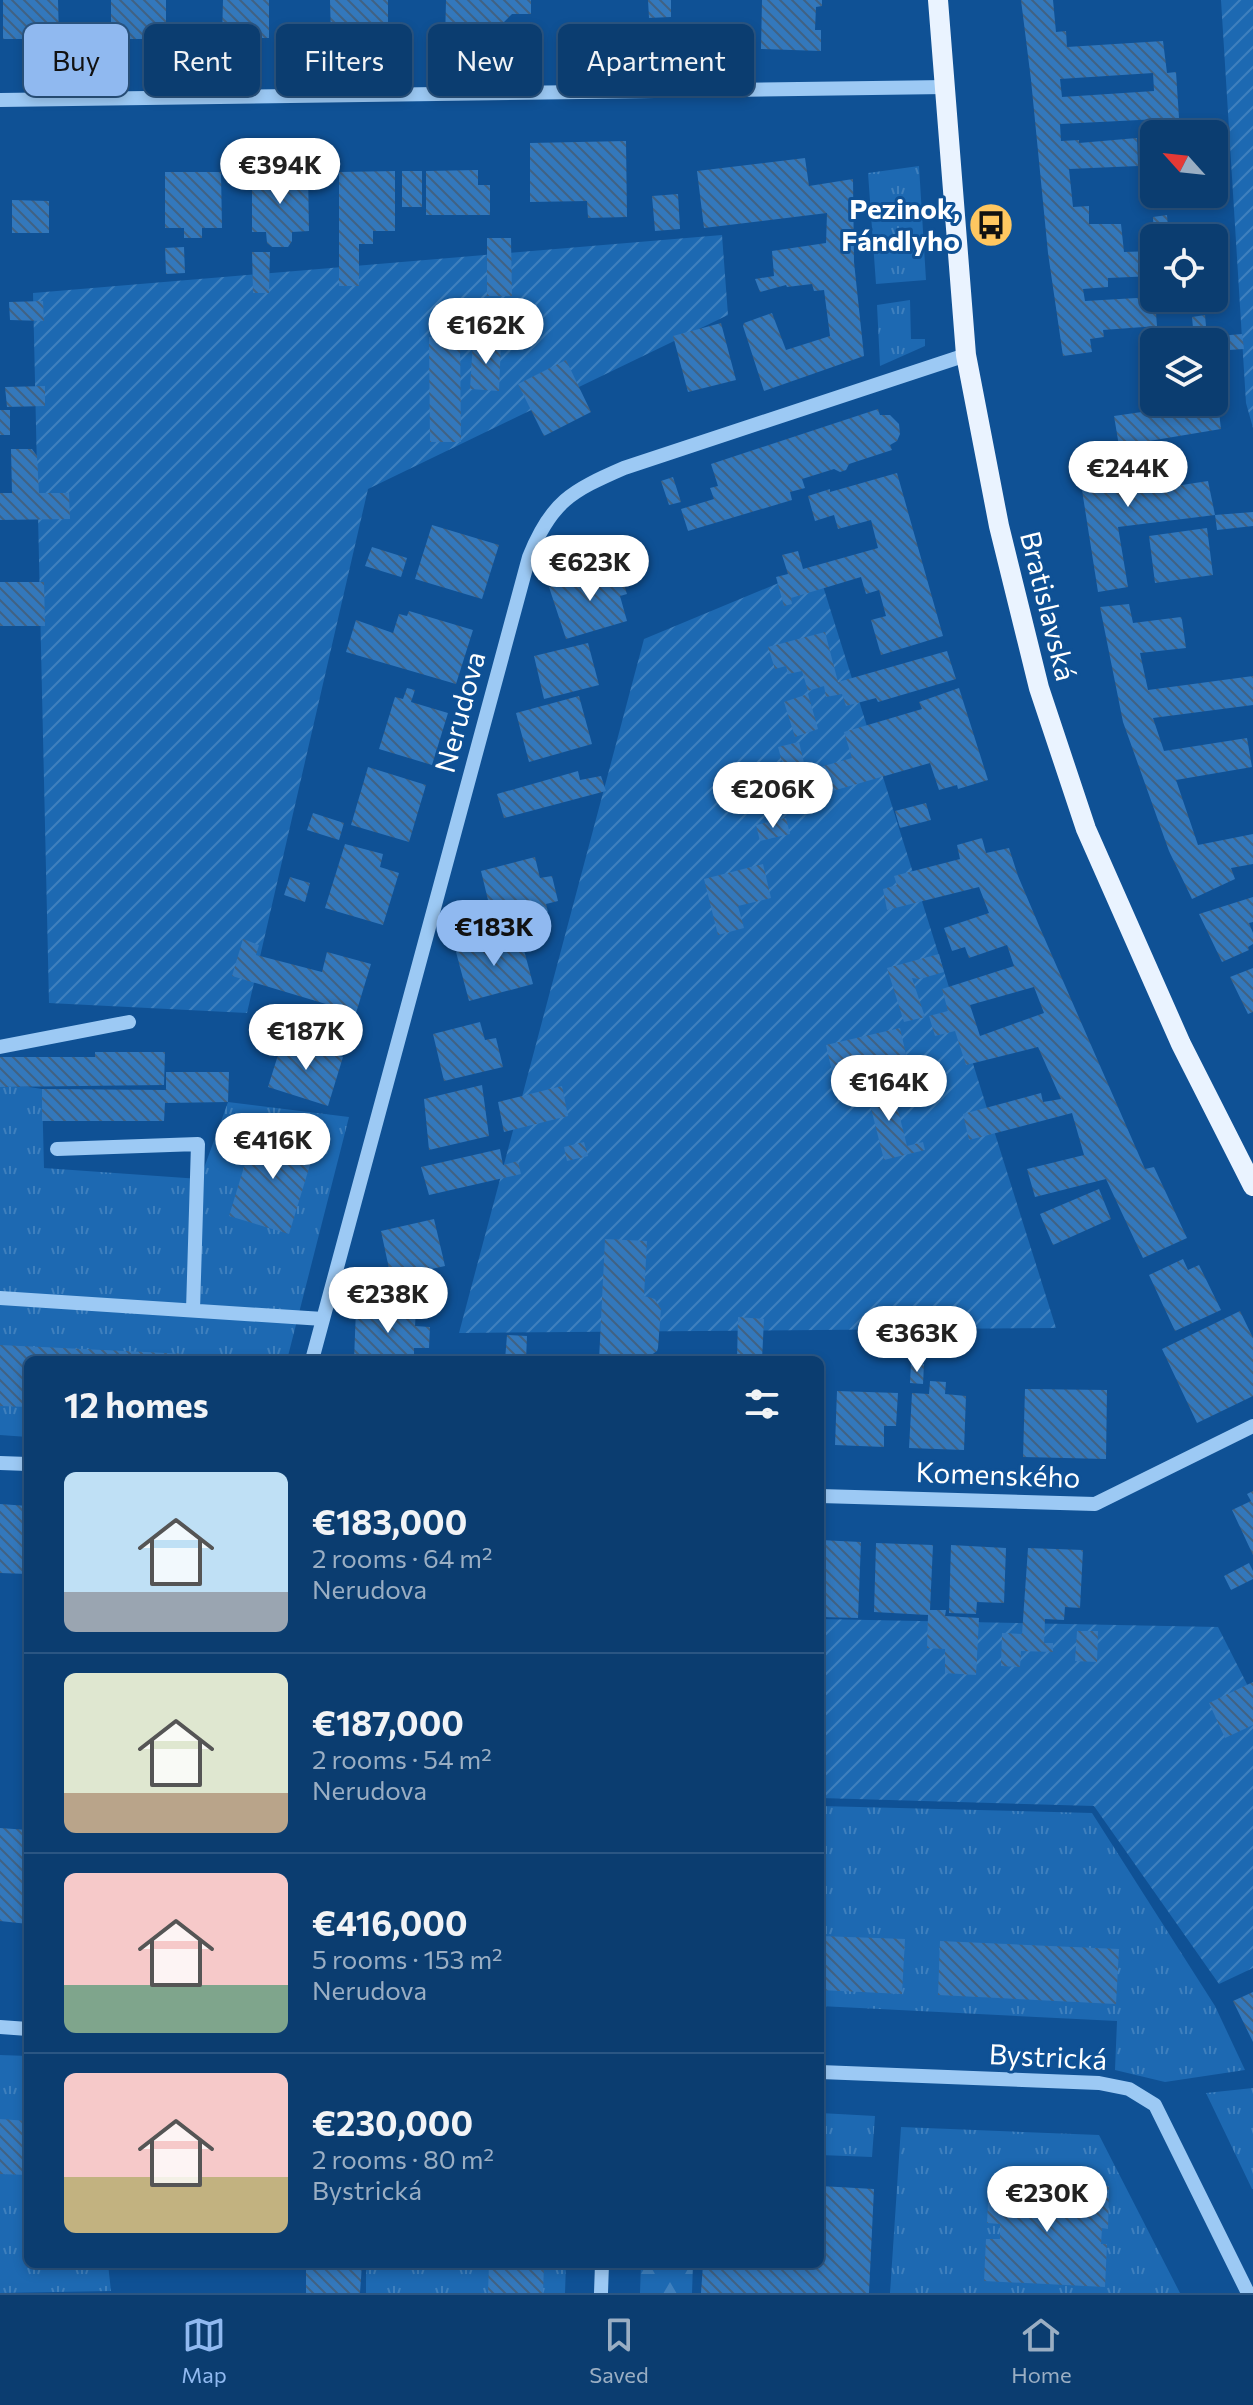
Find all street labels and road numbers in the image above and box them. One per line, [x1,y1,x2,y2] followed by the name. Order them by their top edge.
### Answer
[1014,527,1084,684] street label: Bratislavská
[427,648,491,776] street label: Nerudova
[915,1454,1081,1494] street label: Komenského
[988,2036,1108,2076] street label: Bystrická

